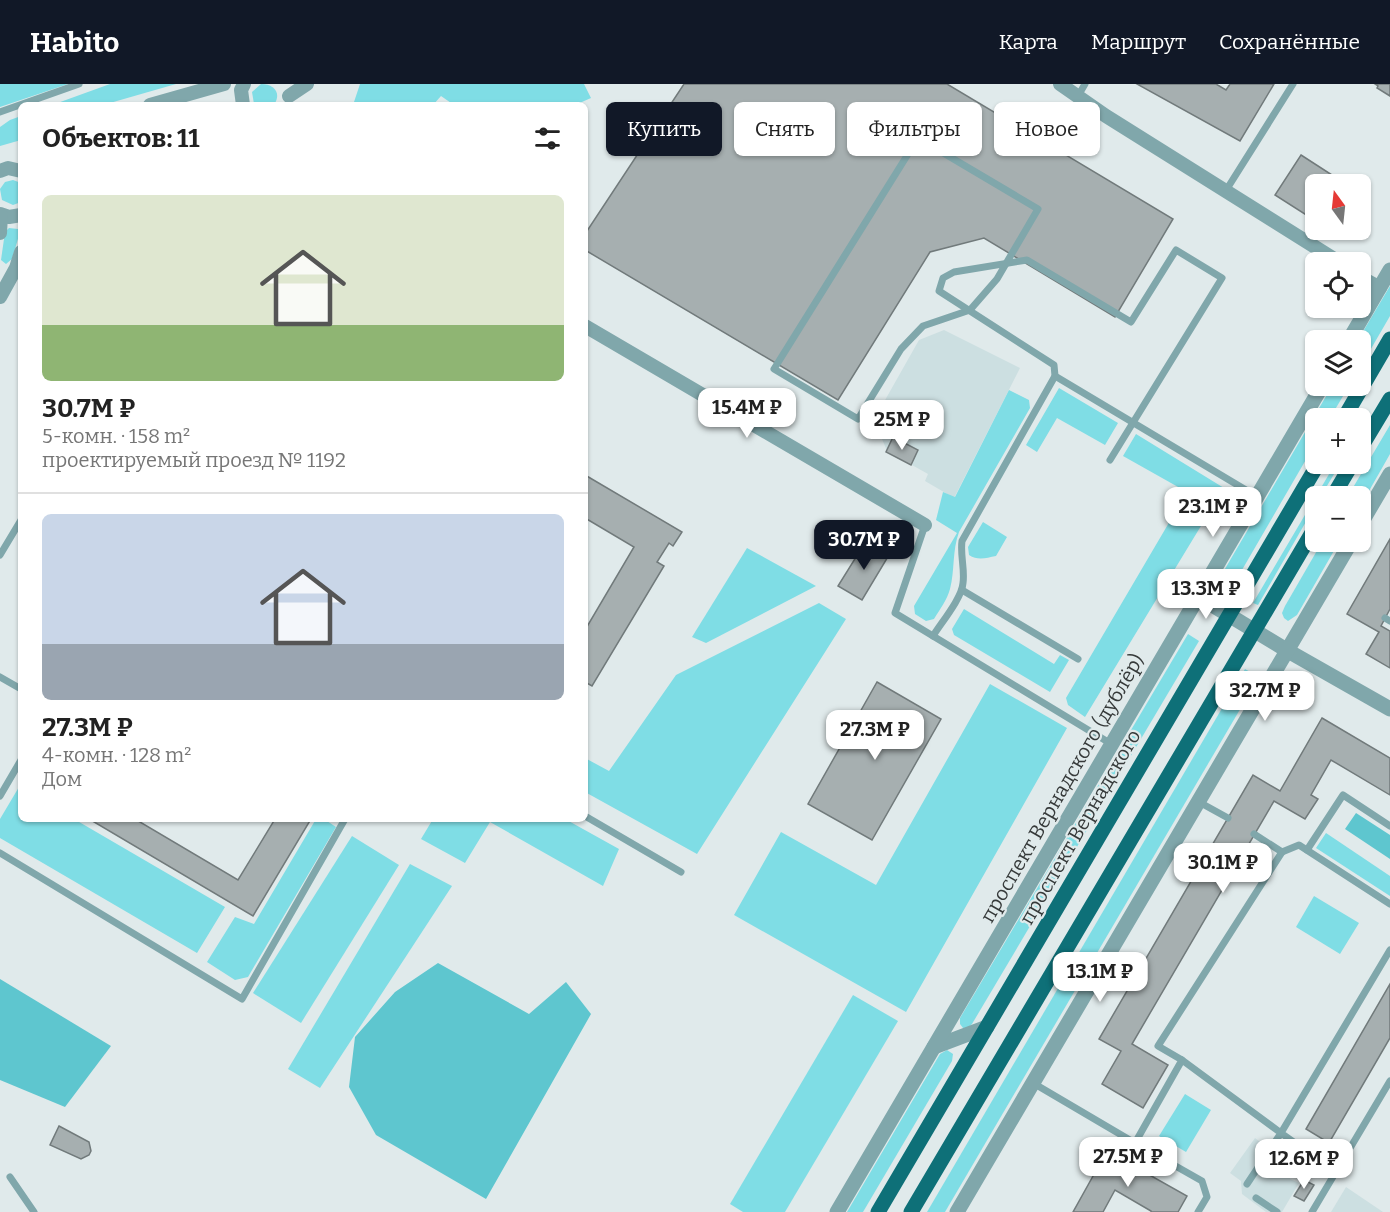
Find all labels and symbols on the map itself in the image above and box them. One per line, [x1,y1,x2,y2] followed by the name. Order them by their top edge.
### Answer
[1305,174,1371,240] north arrow
[692,388,802,439] pin: 15.4M ₽
[860,400,944,451] pin: 25M ₽
[1158,487,1268,538] pin: 23.1M ₽
[809,520,919,571] pin: 30.7M ₽
[1151,569,1261,620] pin: 13.3M ₽
[975,649,1149,927] street label: проспект Вернадского (дублёр)
[1210,671,1320,722] pin: 32.7M ₽
[820,710,930,761] pin: 27.3M ₽
[1014,725,1146,929] street label: проспект Вернадского
[1168,843,1278,894] pin: 30.1M ₽
[1045,952,1155,1003] pin: 13.1M ₽
[1073,1137,1183,1188] pin: 27.5M ₽
[1249,1139,1359,1190] pin: 12.6M ₽

